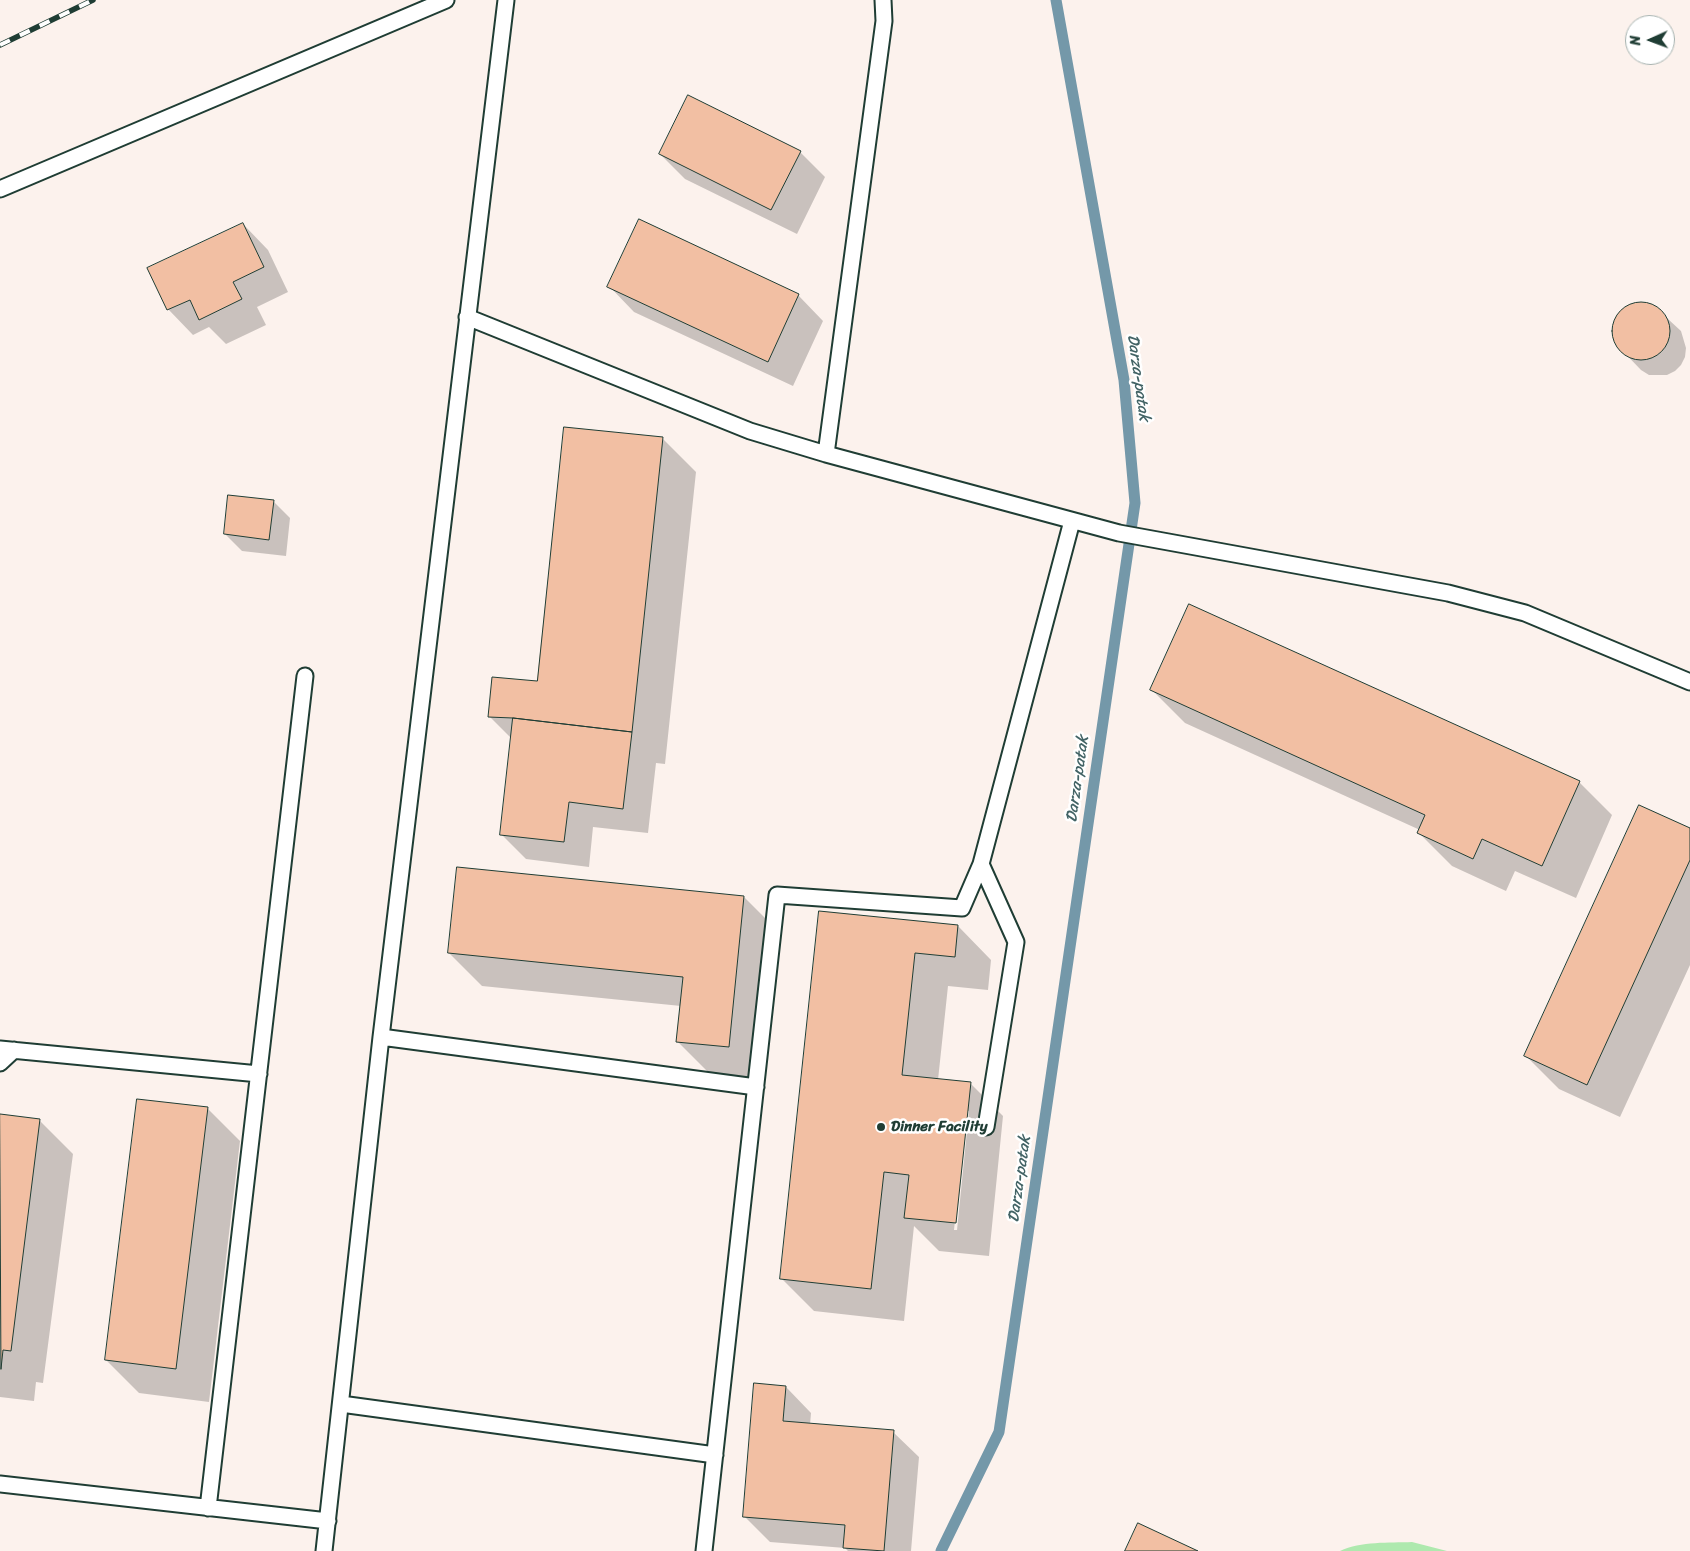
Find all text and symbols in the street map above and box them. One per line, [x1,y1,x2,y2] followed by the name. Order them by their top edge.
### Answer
[1625,15,1675,65] north arrow
[1623,35,1648,46] text: N
[1122,333,1154,423] water label: Darza-patak
[1062,734,1094,824] water label: Darza-patak
[891,1118,988,1136] place label: Dinner Facility
[875,1121,887,1133] marker: Dinner Facility
[1004,1134,1036,1224] water label: Darza-patak

